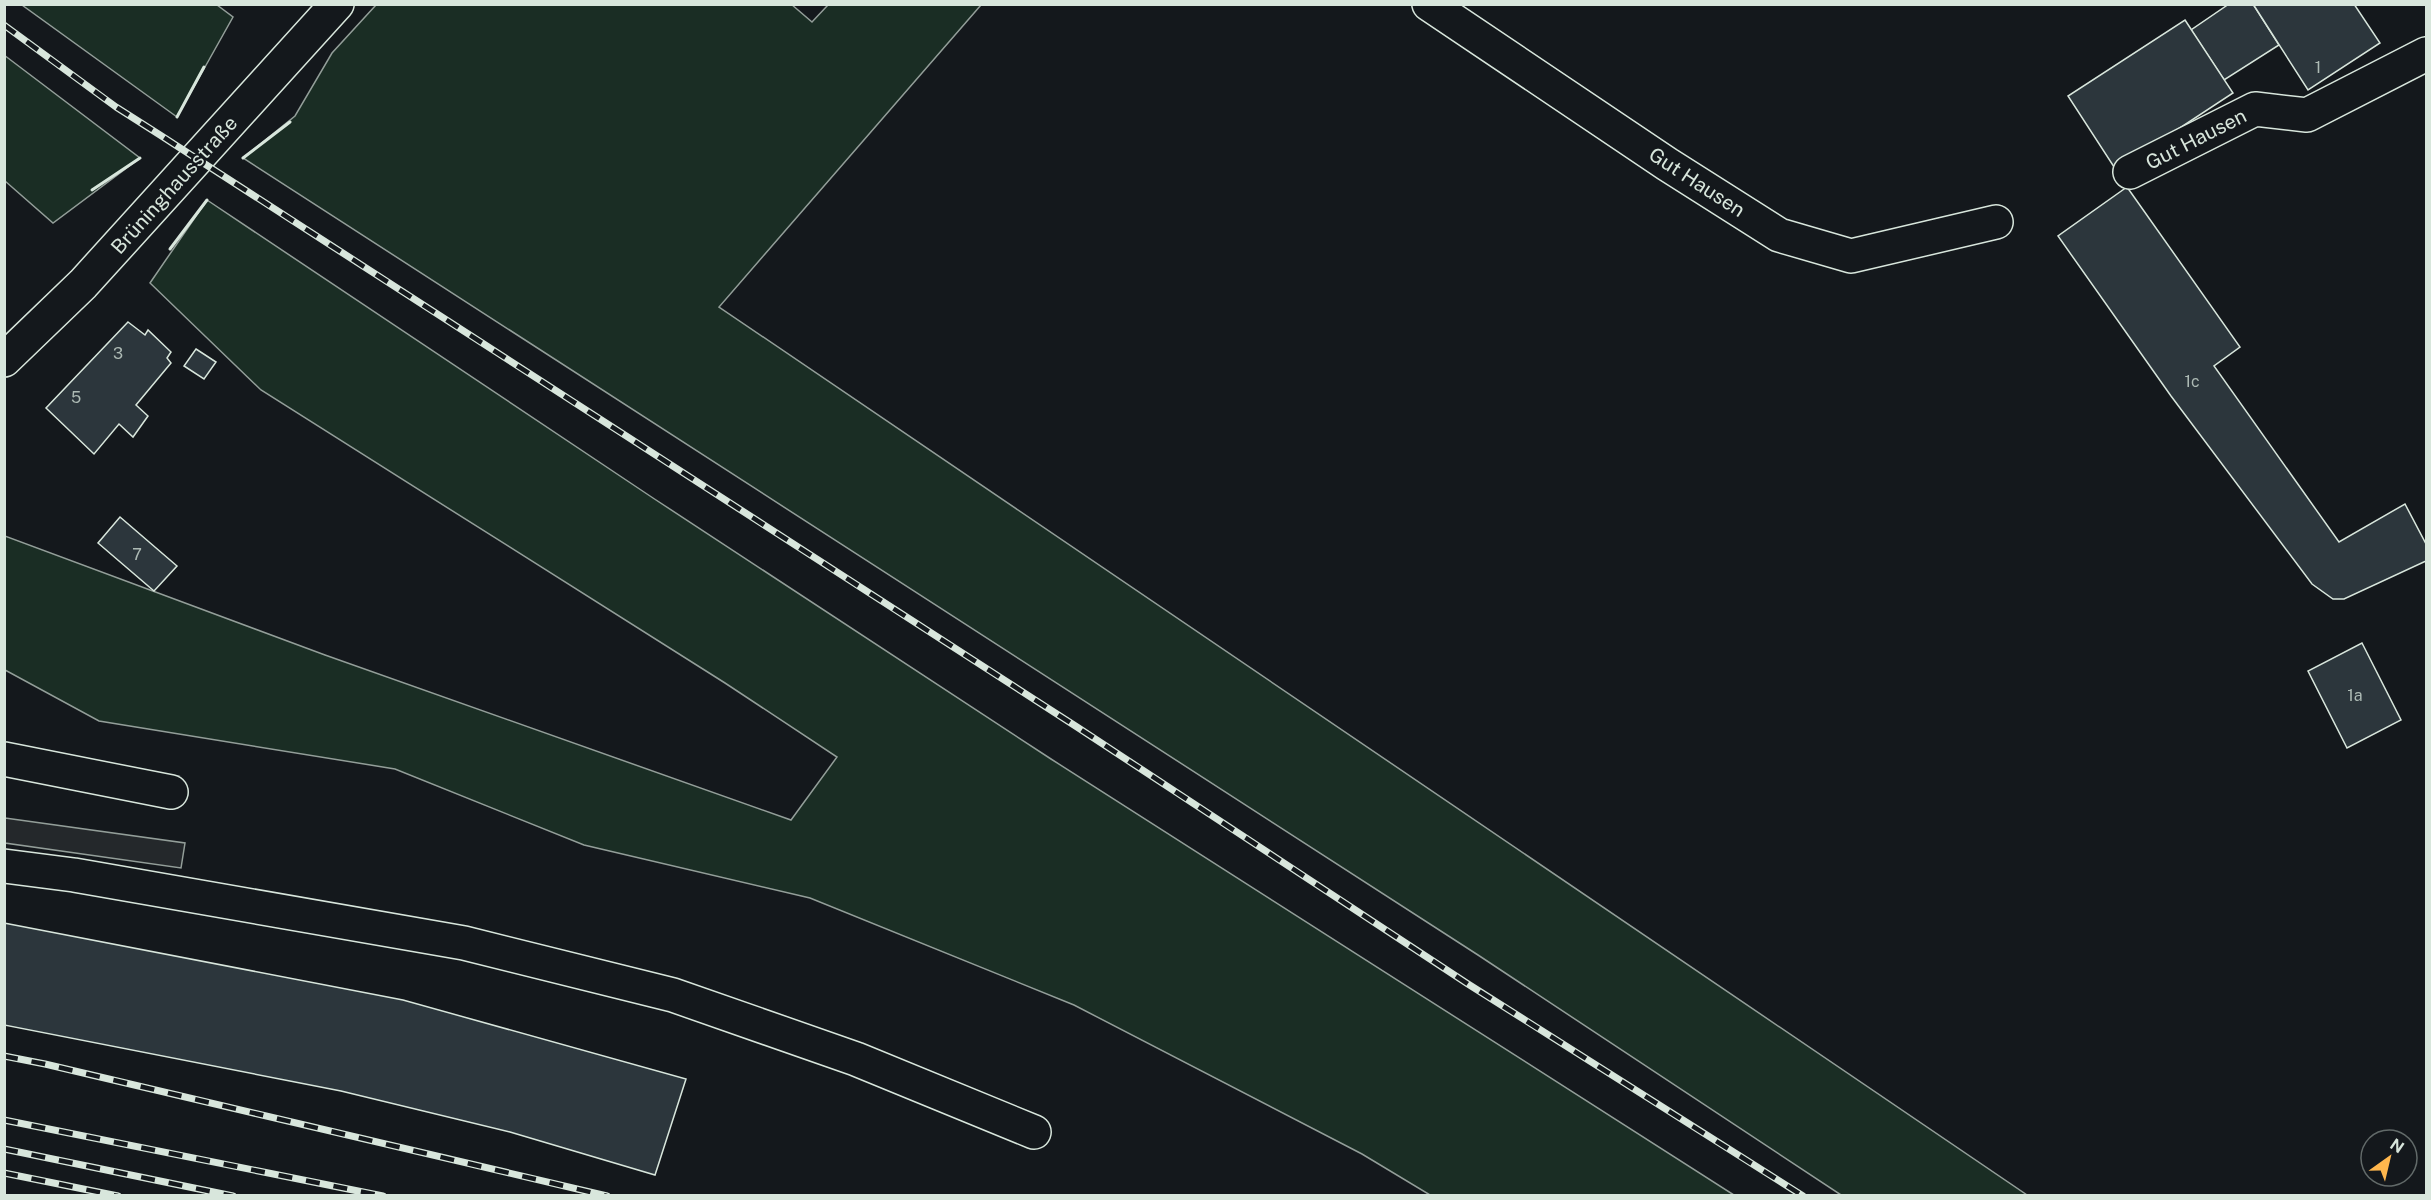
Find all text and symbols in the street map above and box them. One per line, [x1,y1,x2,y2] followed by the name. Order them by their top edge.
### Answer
[2315,58,2321,77] house number: 1
[2142,103,2250,175] street label: Gut Hausen
[106,111,242,259] street label: Brüninghausstraße
[1644,142,1750,222] street label: Gut Hausen
[113,344,123,363] house number: 3
[2184,372,2200,391] house number: 1c
[71,388,81,407] house number: 5
[132,545,142,564] house number: 7
[2347,686,2363,705] house number: 1a
[2359,1128,2419,1188] north arrow
[2387,1135,2408,1157] text: N

